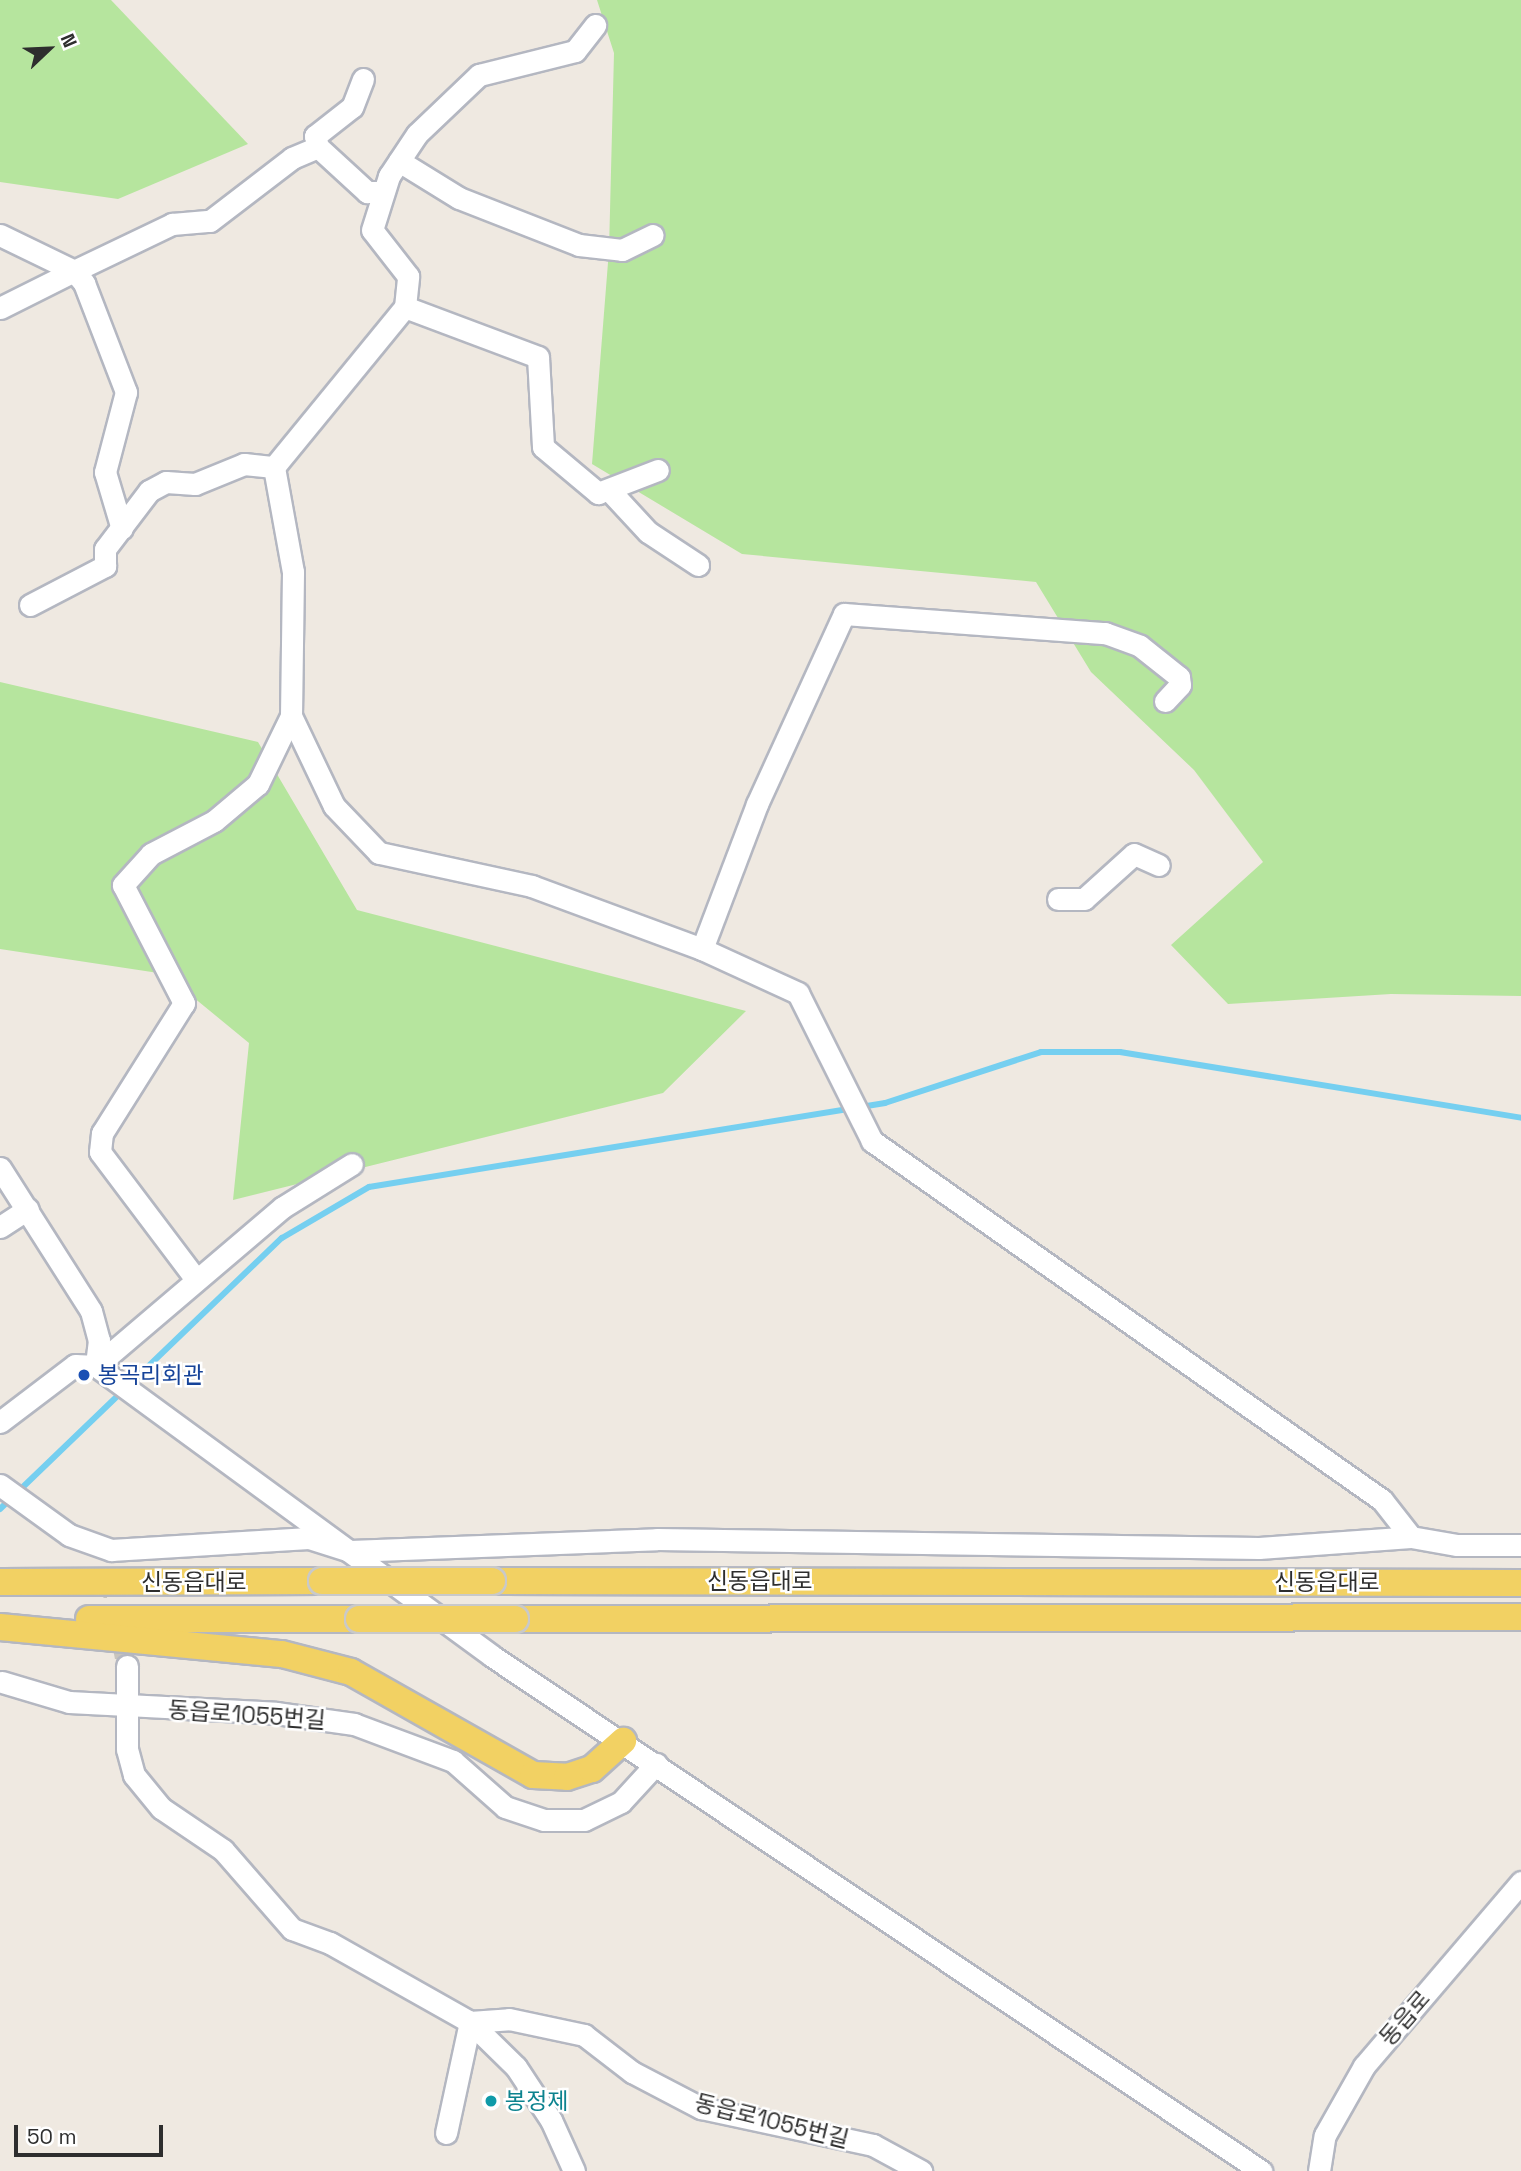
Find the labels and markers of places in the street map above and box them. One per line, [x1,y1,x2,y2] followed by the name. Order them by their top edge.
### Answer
[98,1361,204,1389] place label: 봉곡리회관
[76,1367,92,1383] marker: 봉곡리회관
[505,2087,568,2115] place label: 봉정제
[483,2093,499,2109] marker: 봉정제

